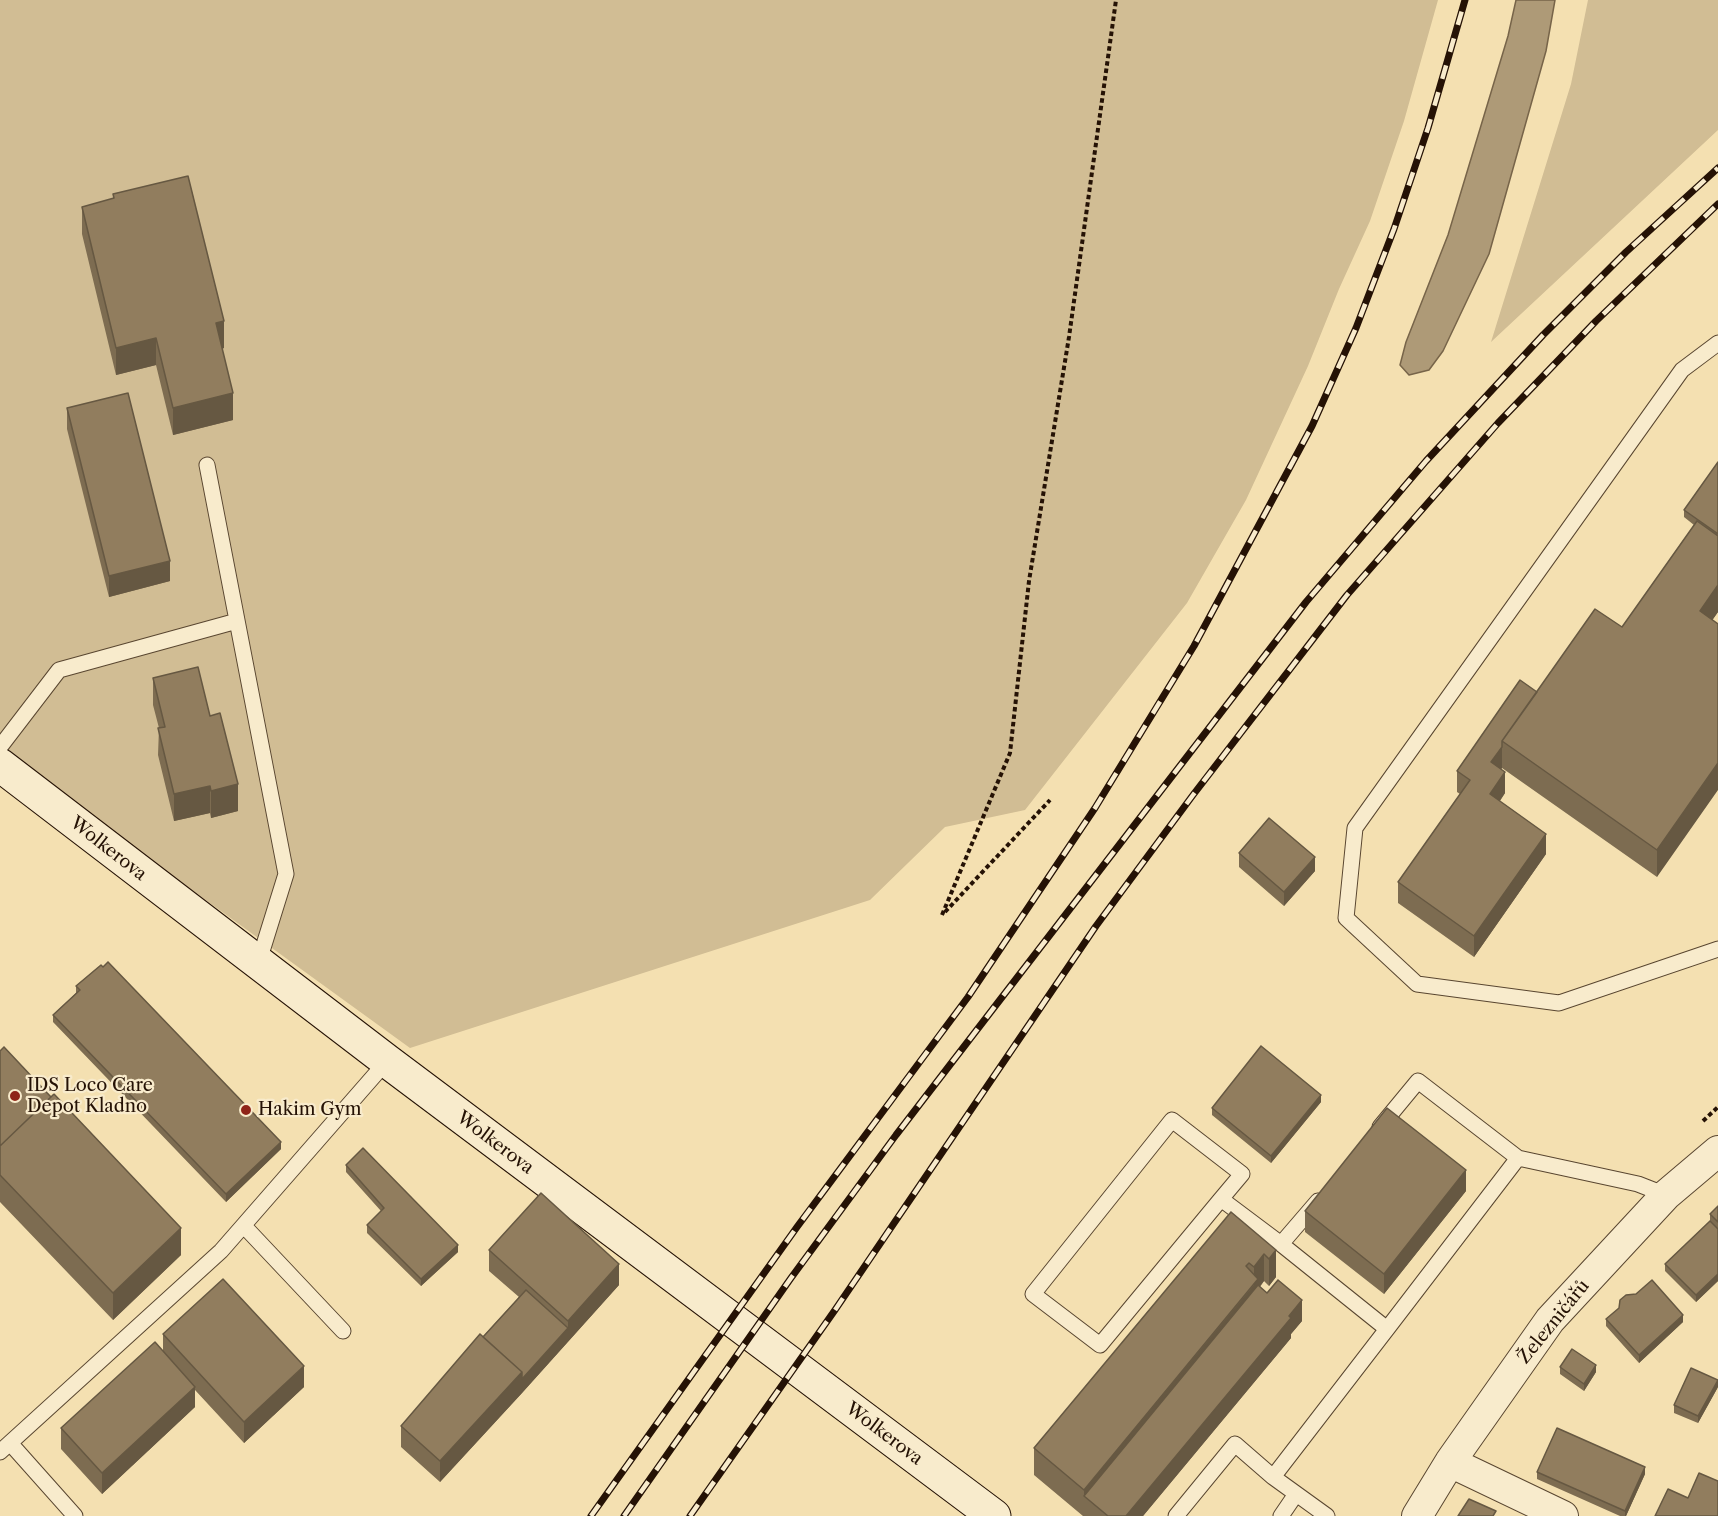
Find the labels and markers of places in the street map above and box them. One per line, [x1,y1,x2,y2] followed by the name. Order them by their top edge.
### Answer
[27,1075,153,1118] place label: IDS Loco Care Depot Kladno
[8,1089,22,1103] marker: IDS Loco Care Depot Kladno
[258,1099,361,1121] place label: Hakim Gym
[239,1103,253,1117] marker: Hakim Gym

